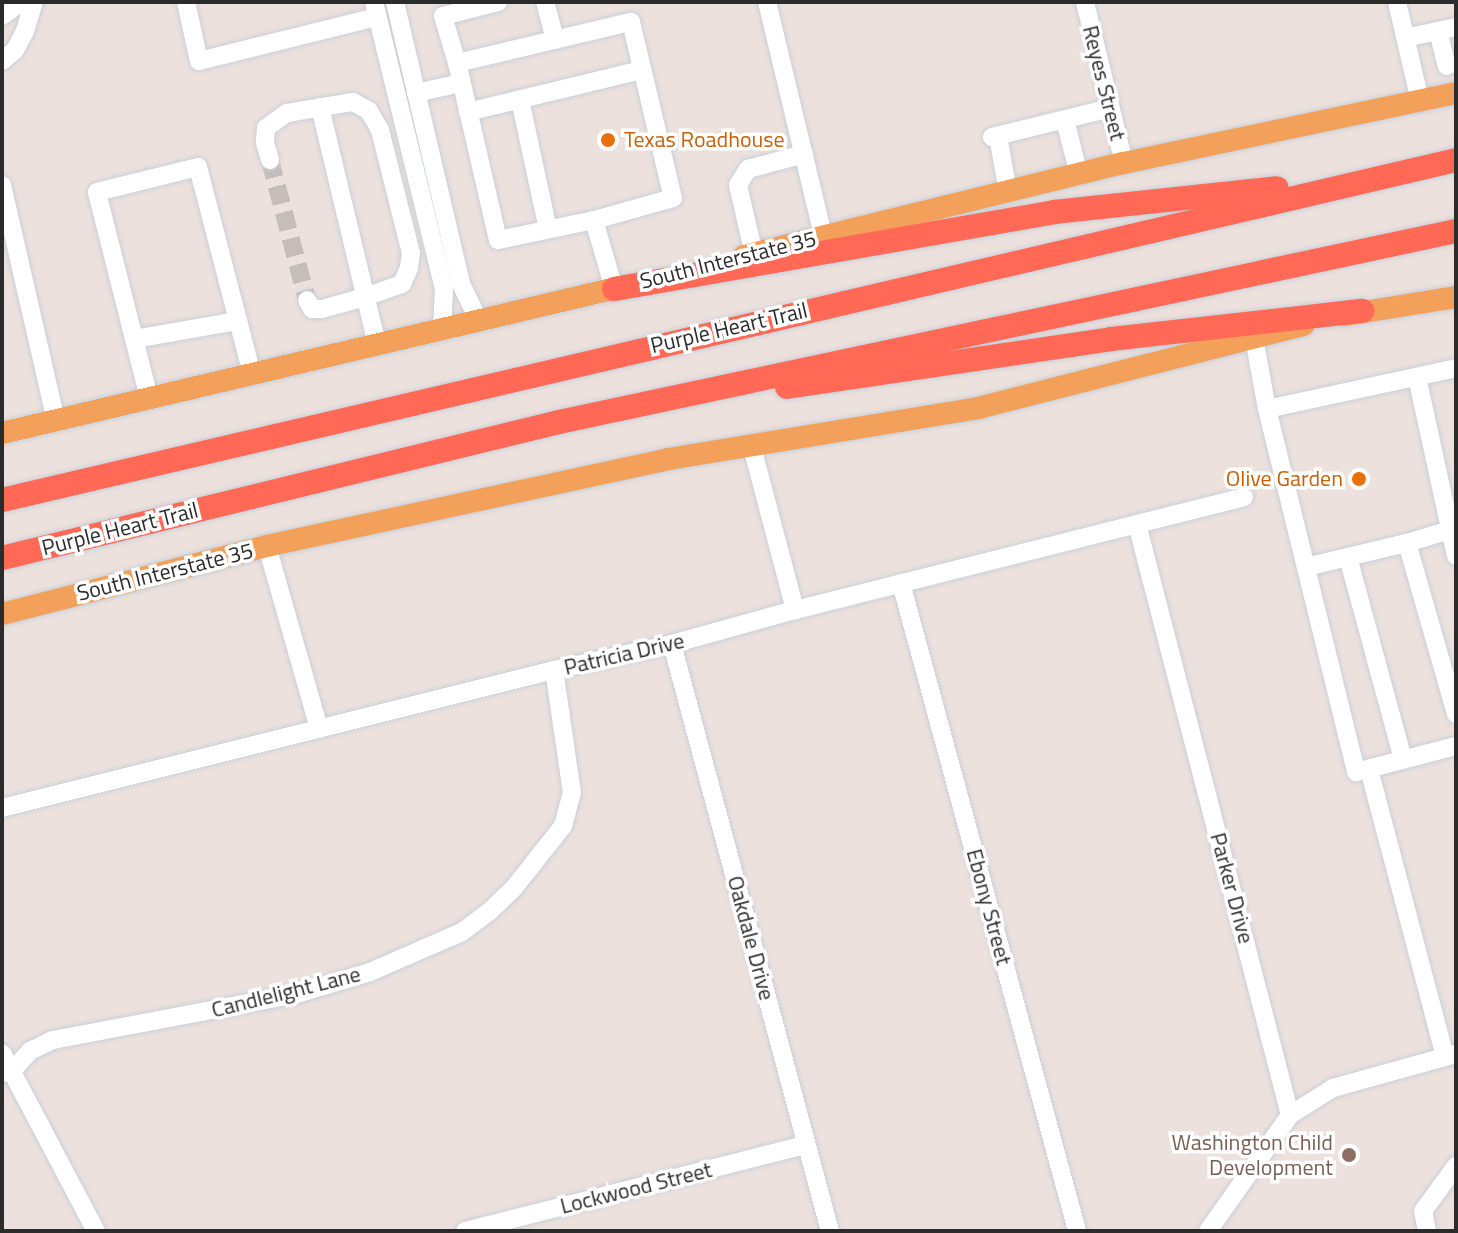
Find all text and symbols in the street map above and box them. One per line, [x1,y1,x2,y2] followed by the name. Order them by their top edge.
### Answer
[1077,23,1131,143] street label: Reyes Street
[624,127,785,153] place label: Texas Roadhouse
[599,131,617,149] marker: Texas Roadhouse
[637,225,819,295] street label: South Interstate 35
[648,297,810,359] street label: Purple Heart Trail
[1226,466,1343,492] place label: Olive Garden
[1350,470,1368,488] marker: Olive Garden
[39,497,201,561] street label: Purple Heart Trail
[74,537,256,607] street label: South Interstate 35
[561,627,687,681] street label: Patricia Drive
[1205,830,1259,946] street label: Parker Drive
[961,846,1017,968] street label: Ebony Street
[722,873,780,1003] street label: Oakdale Drive
[209,961,363,1023] street label: Candlelight Lane
[1172,1129,1333,1180] place label: Washington Child Development
[1340,1146,1358,1164] marker: Washington Child Development
[557,1156,715,1220] street label: Lockwood Street

